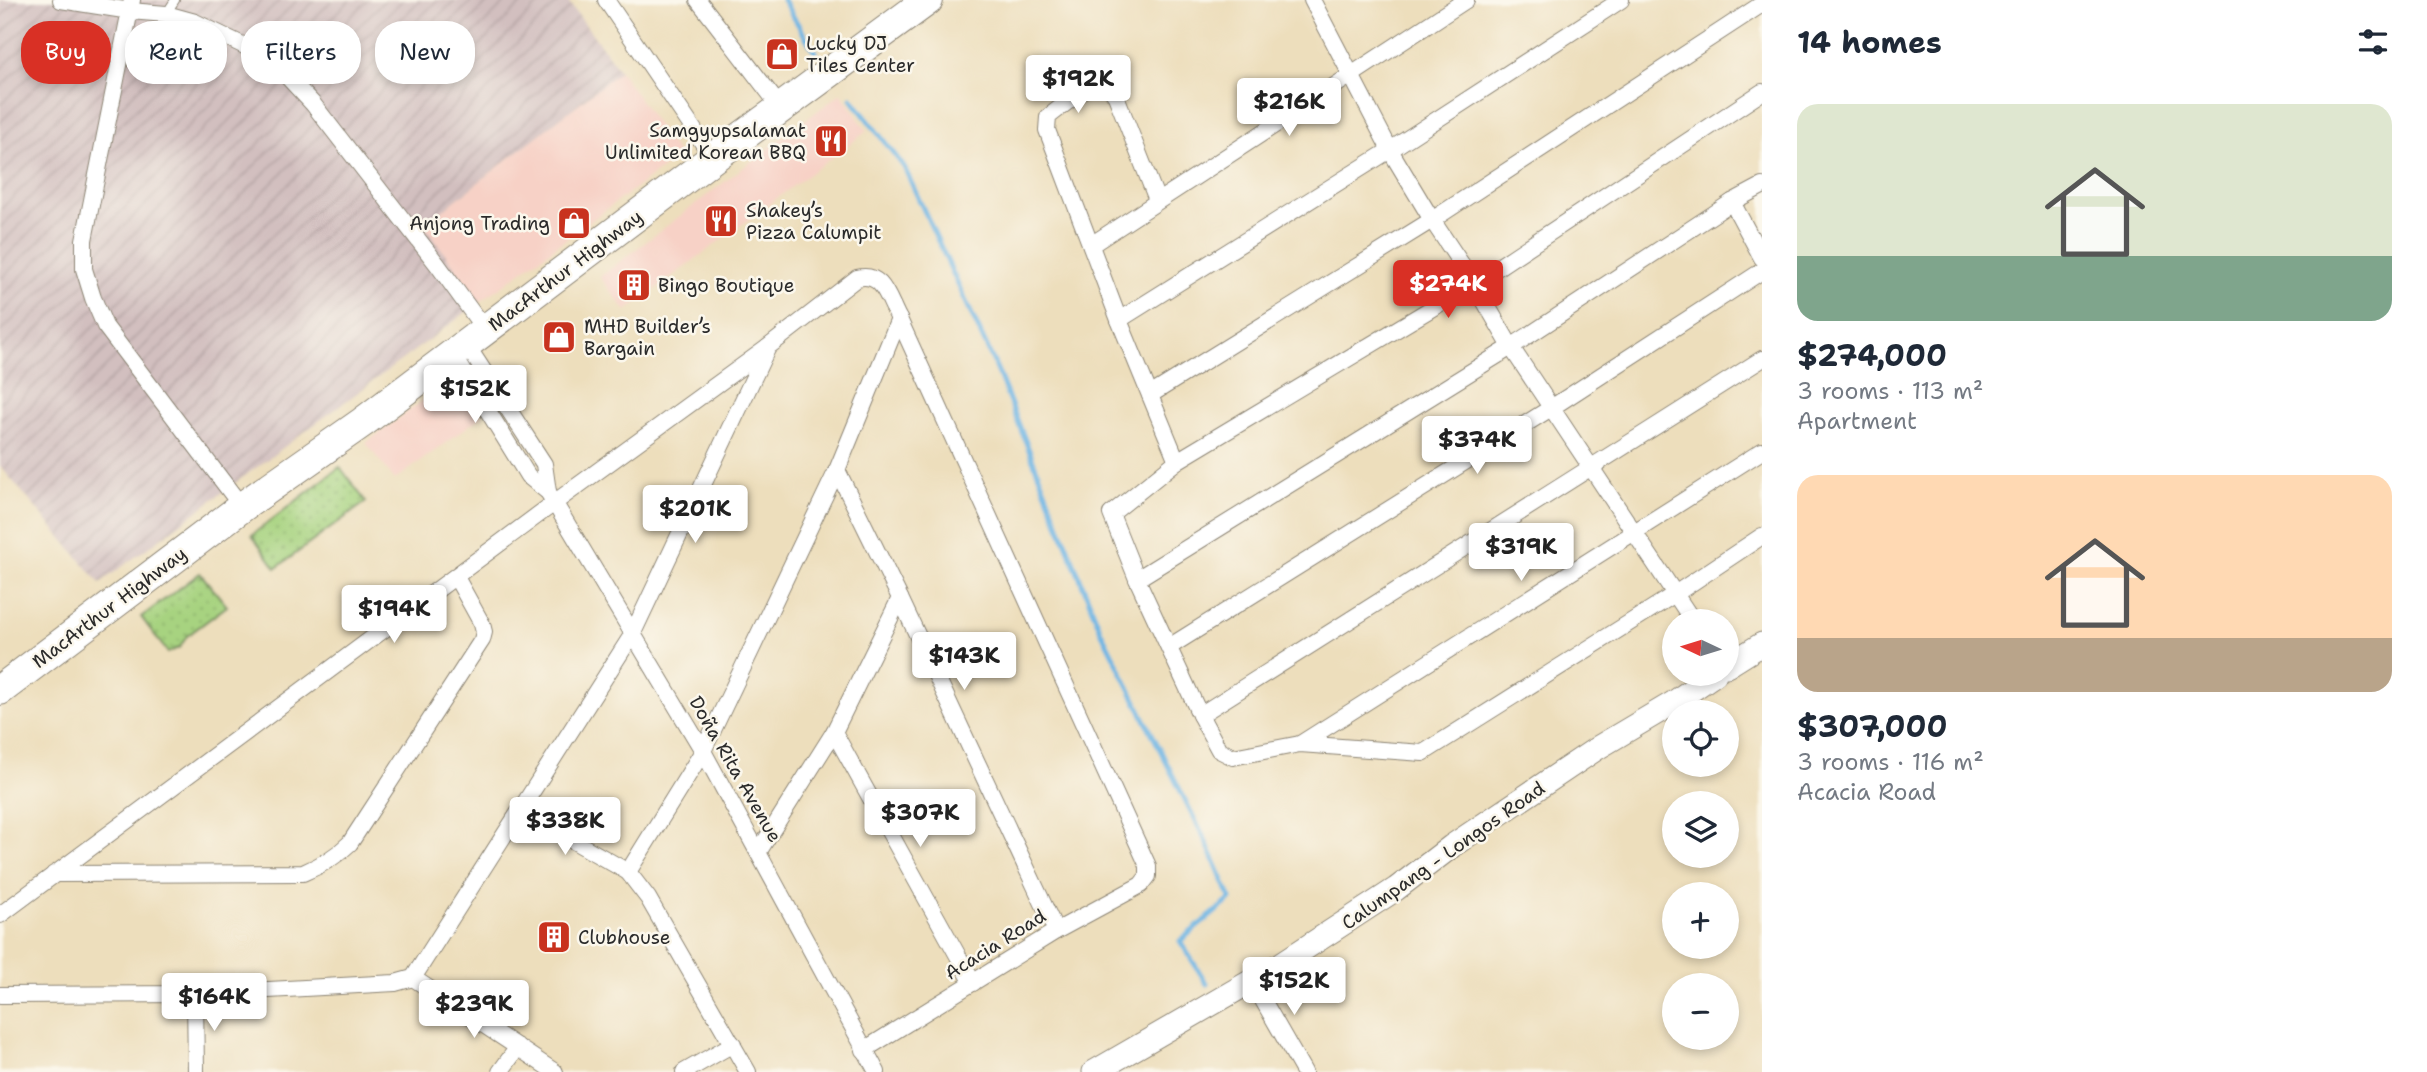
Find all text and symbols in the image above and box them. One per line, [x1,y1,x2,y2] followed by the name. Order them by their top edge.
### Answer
[21,21,111,84] chip: Buy
[125,21,227,84] chip: Rent
[241,21,361,84] chip: Filters
[375,21,475,84] chip: New
[1797,22,1942,63] text: 14 homes
[2354,23,2392,61] icon: filters
[806,31,915,78] place label: Lucky DJ Tiles Center
[763,35,801,73] shop icon: Lucky DJ Tiles Center
[1029,55,1127,115] pin: $192K
[1042,63,1114,93] text: $192K
[1240,78,1338,138] pin: $216K
[1253,86,1325,116] text: $216K
[605,118,806,165] place label: Samgyupsalamat Unlimited Korean BBQ
[812,122,850,160] restaurant icon: Samgyupsalamat Unlimited Korean BBQ
[2032,149,2158,275] icon: home
[746,198,882,245] place label: Shakey’s Pizza Calumpit
[702,202,740,240] restaurant icon: Shakey’s Pizza Calumpit
[483,204,648,337] street label: MacArthur Highway
[555,204,593,242] shop icon: Anjong Trading
[409,211,550,236] place label: Anjong Trading
[1399,260,1497,320] pin: $274K
[615,266,653,304] building icon: Bingo Boutique
[1409,268,1487,298] text: $274K
[658,273,795,298] place label: Bingo Boutique
[584,314,711,361] place label: MHD Builder’s Bargain
[540,318,578,356] shop icon: MHD Builder’s Bargain
[1797,335,1947,376] text: $274,000
[426,366,524,425] pin: $152K
[440,373,510,403] text: $152K
[1797,376,1983,406] text: 3 rooms · 113 m²
[1797,406,1917,436] text: Apartment
[1428,416,1526,476] pin: $374K
[1438,424,1516,454] text: $374K
[646,486,744,545] pin: $201K
[659,493,731,523] text: $201K
[2032,520,2158,646] icon: home
[1472,524,1570,583] pin: $319K
[1485,531,1557,561] text: $319K
[27,541,192,674] street label: MacArthur Highway
[345,586,443,645] pin: $194K
[358,593,430,623] text: $194K
[1662,609,1740,686] north arrow
[1662,609,1739,1050] map controls
[915,632,1013,692] pin: $143K
[928,640,1000,670] text: $143K
[684,692,788,847] street label: Doña Rita Avenue
[1662,700,1739,777] button: locate
[1797,706,1948,747] text: $307,000
[1797,747,1984,777] text: 3 rooms · 116 m²
[1337,776,1550,935] street label: Calumpang - Longos Road
[1797,777,1936,807] text: Acacia Road
[871,790,969,849] pin: $307K
[1662,791,1739,868] button: layers
[880,797,960,827] text: $307K
[516,798,614,857] pin: $338K
[526,805,604,835] text: $338K
[1662,882,1739,959] button: +
[940,903,1051,985] street label: Acacia Road
[535,918,573,956] building icon: Clubhouse
[578,925,671,950] place label: Clubhouse
[1245,958,1343,1017] pin: $152K
[1259,965,1329,995] text: $152K
[1662,973,1739,1050] button: −
[165,974,263,1033] pin: $164K
[178,981,250,1011] text: $164K
[425,981,523,1040] pin: $239K
[435,988,513,1018] text: $239K

